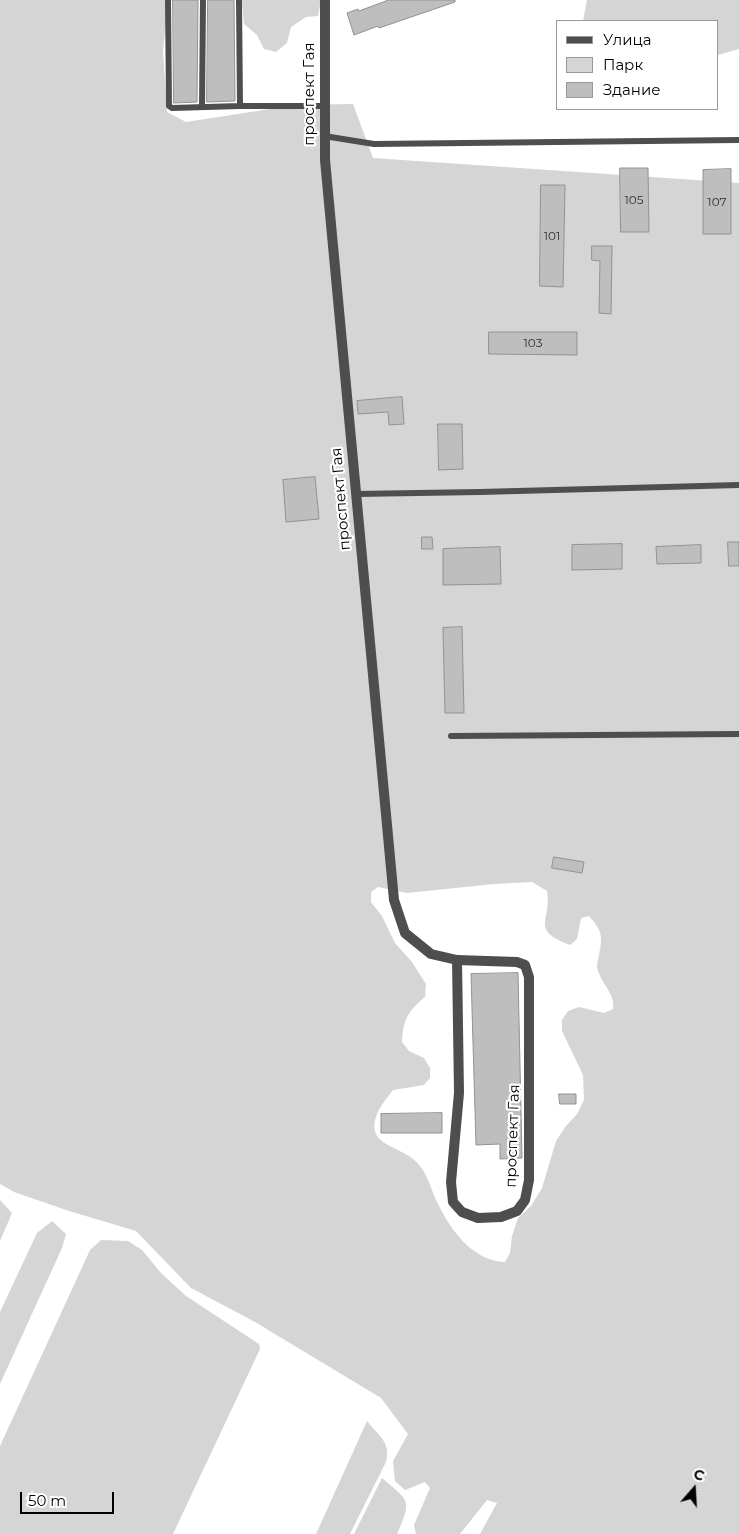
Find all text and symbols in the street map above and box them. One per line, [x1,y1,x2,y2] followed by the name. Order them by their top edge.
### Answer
[556,20,719,110] legend
[603,30,651,49] text: Улица
[301,42,319,146] street label: проспект Гая
[603,55,643,74] text: Парк
[603,80,661,99] text: Здание
[624,193,644,207] house number: 105
[707,195,727,209] house number: 107
[544,229,560,243] house number: 101
[524,336,542,350] house number: 103
[328,447,354,551] street label: проспект Гая
[502,1084,524,1188] street label: проспект Гая
[669,1464,719,1514] north arrow
[691,1465,707,1485] text: С
[22,1482,116,1514] scale bar
[28,1491,66,1510] text: 50 m

